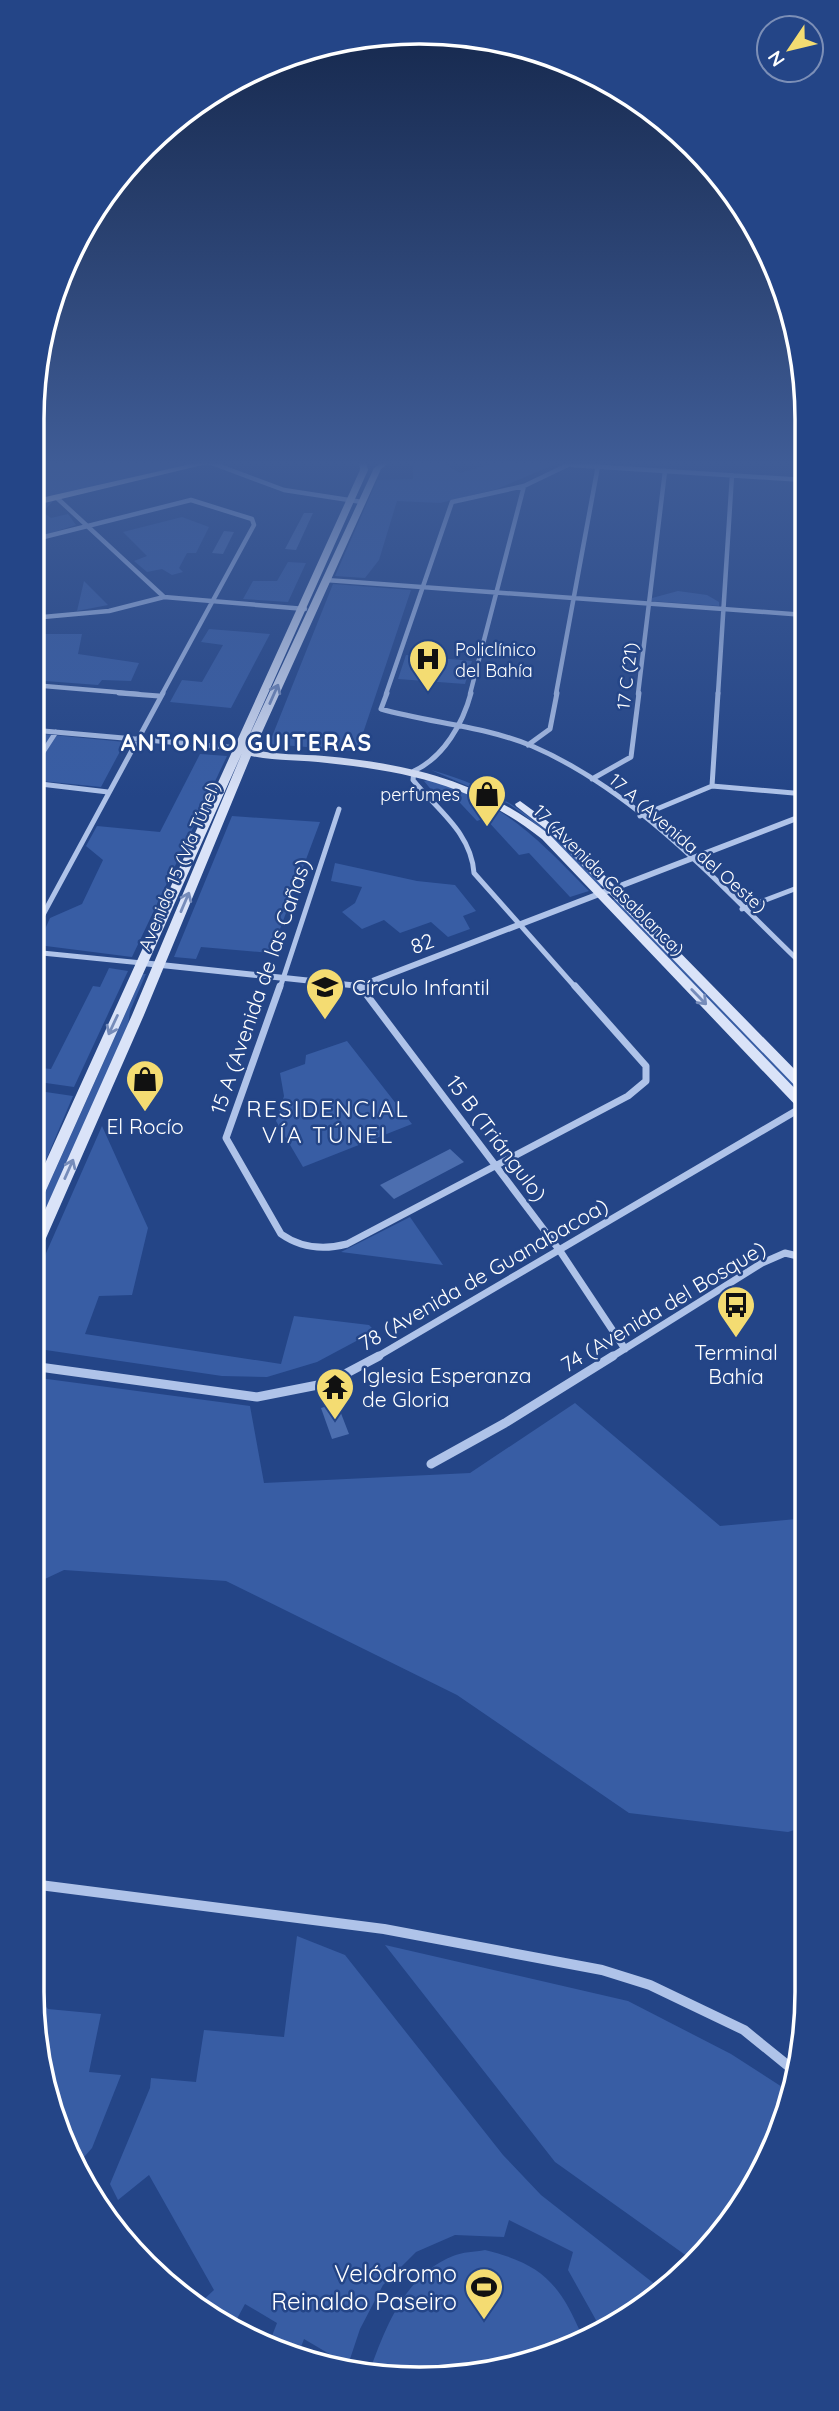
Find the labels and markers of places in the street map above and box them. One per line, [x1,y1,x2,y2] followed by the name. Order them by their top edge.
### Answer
[407,638,449,693] hospital icon: Policlínico del Bahía
[455,638,536,682] place label: Policlínico del Bahía
[466,773,508,828] shop icon: perfumes
[380,783,460,806] place label: perfumes
[304,966,346,1021] school or university icon: Círculo Infantil
[352,974,490,1000] place label: Círculo Infantil
[124,1058,166,1113] shop icon: El Rocío
[106,1113,184,1139] place label: El Rocío
[715,1284,757,1339] bus stop icon: Terminal Bahía
[694,1339,778,1389] place label: Terminal Bahía
[362,1362,532,1412] place label: Iglesia Esperanza de Gloria
[314,1366,356,1421] temple icon: Iglesia Esperanza de Gloria
[271,2258,457,2316] place label: Velódromo Reinaldo Paseiro
[463,2266,505,2321] sports icon: Velódromo Reinaldo Paseiro

